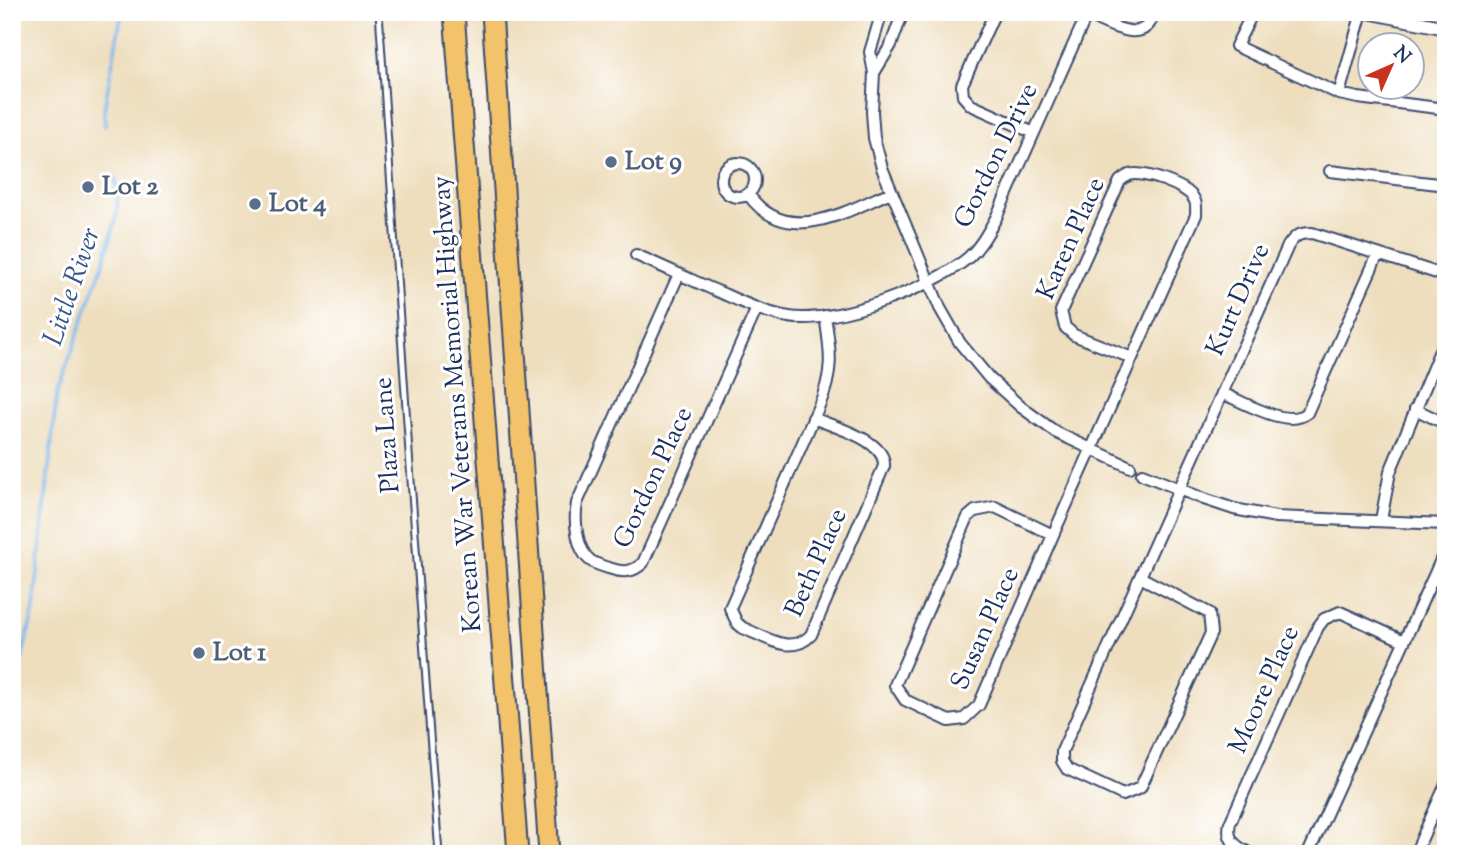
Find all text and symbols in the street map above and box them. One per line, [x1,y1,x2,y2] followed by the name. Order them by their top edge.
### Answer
[1356,32,1426,102] north arrow
[1386,41,1416,71] text: N
[946,77,1048,235] street label: Gordon Drive
[625,144,682,181] place label: Lot 9
[603,154,619,170] marker: Lot 9
[102,169,159,206] place label: Lot 2
[1029,172,1115,306] street label: Karen Place
[424,174,492,634] street label: Korean War Veterans Memorial Highway
[80,179,96,195] marker: Lot 2
[269,186,326,223] place label: Lot 4
[247,196,263,212] marker: Lot 4
[34,222,112,351] water label: Little River
[1198,238,1280,362] street label: Kurt Drive
[365,376,411,494] street label: Plaza Lane
[605,401,703,555] street label: Gordon Place
[777,503,857,623] street label: Beth Place
[942,562,1030,696] street label: Susan Place
[1220,620,1310,760] street label: Moore Place
[213,635,266,672] place label: Lot 1
[191,645,207,661] marker: Lot 1

